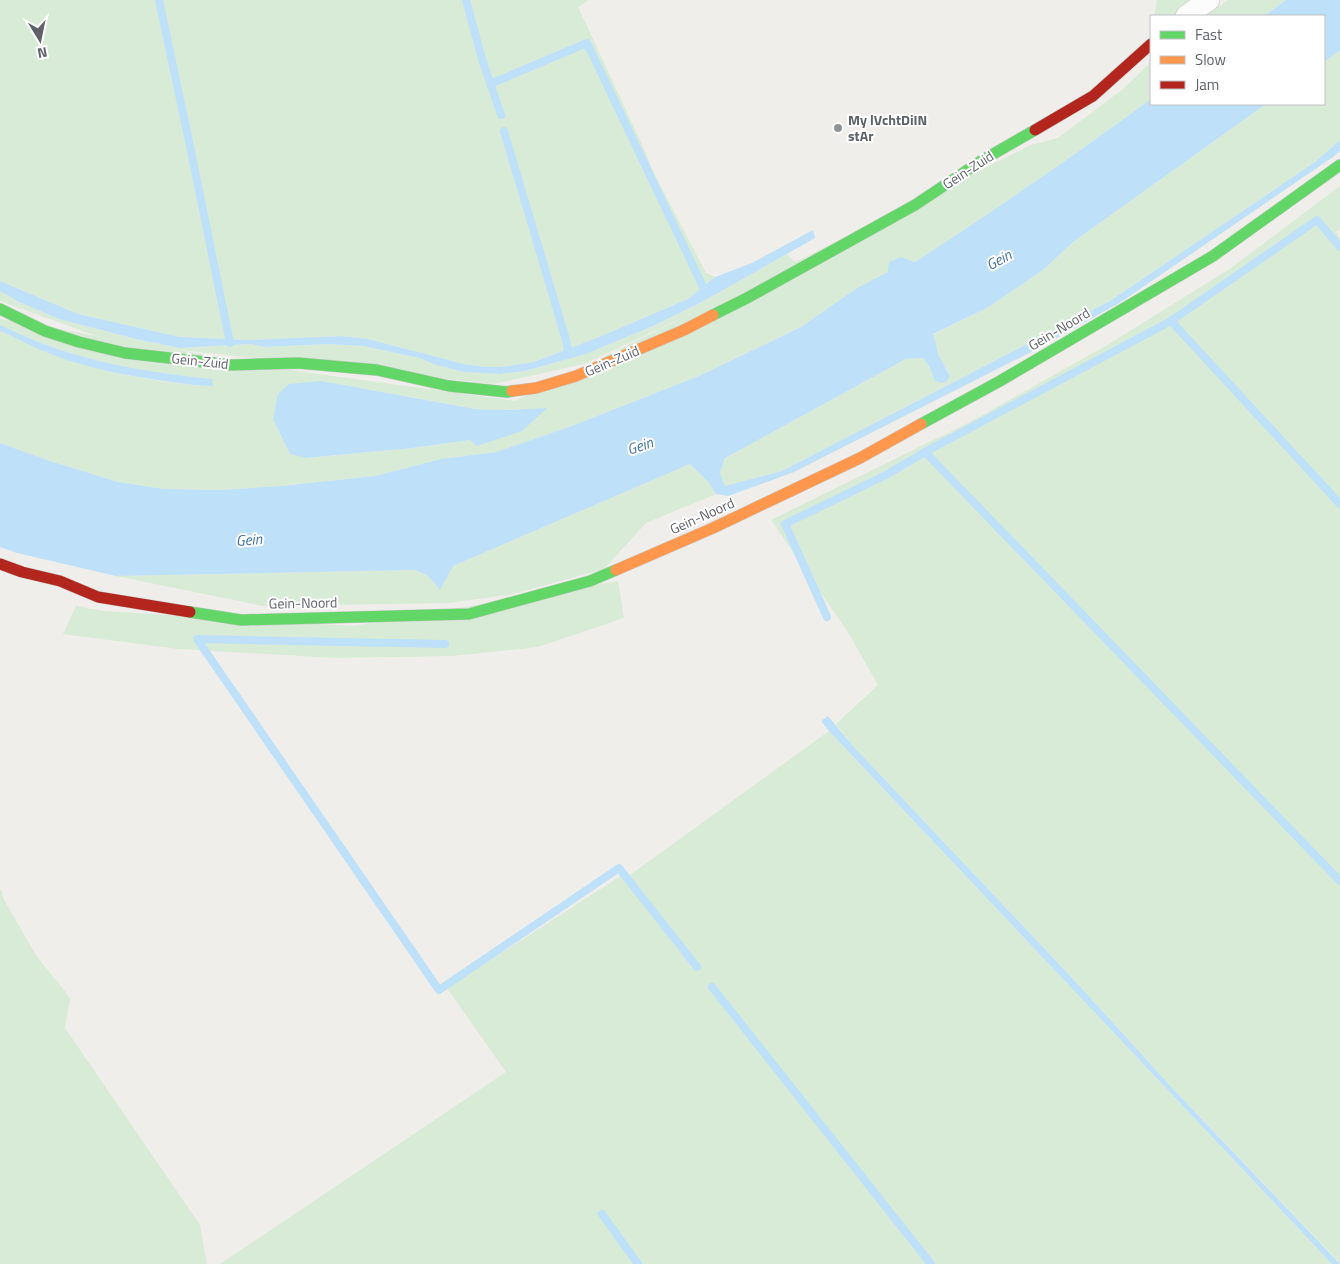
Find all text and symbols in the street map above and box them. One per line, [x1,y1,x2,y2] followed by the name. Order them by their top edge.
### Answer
[15,15,65,65] north arrow
[1150,15,1325,105] legend
[1195,23,1223,46] text: Fast
[36,42,49,64] text: N
[1195,48,1226,71] text: Slow
[1195,73,1219,96] text: Jam
[848,109,927,146] place label: My lVchtDiIN stAr
[832,122,844,134] marker: My lVchtDiIN stAr
[938,145,997,194] street label: Gein-Zuid
[982,243,1016,276] water label: Gein
[1024,302,1094,355] street label: Gein-Noord
[581,340,642,381] street label: Gein-Zuid
[170,347,230,374] street label: Gein-Zuid
[624,430,656,461] water label: Gein
[666,492,737,539] street label: Gein-Noord
[235,527,263,552] water label: Gein
[268,591,337,614] street label: Gein-Noord

